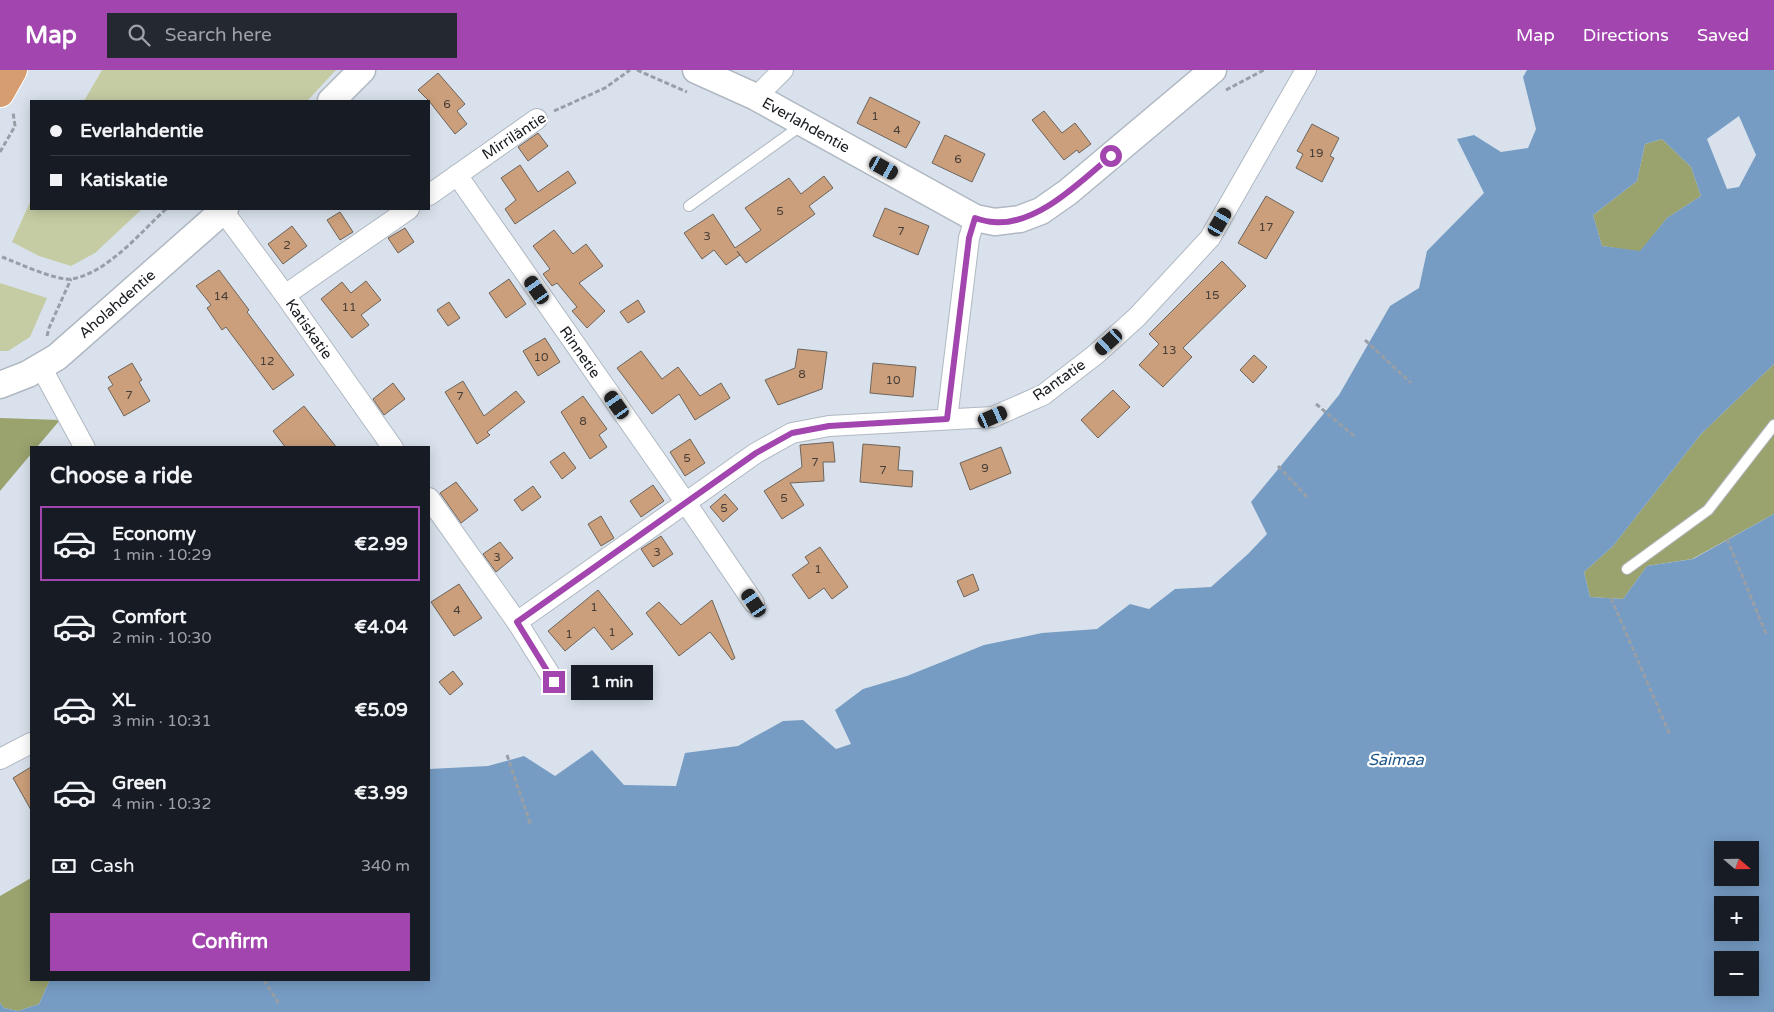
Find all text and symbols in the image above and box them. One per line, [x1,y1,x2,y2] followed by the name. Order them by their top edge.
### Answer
[107,13,457,58] search box
[25,21,77,50] text: Map
[125,21,153,49] icon: search
[165,24,272,46] text: Search here
[1516,24,1555,46] text: Map
[1583,24,1669,46] text: Directions
[1697,24,1749,46] text: Saved
[759,93,853,157] street label: Everlahdentie
[443,97,451,111] house number: 6
[479,109,549,163] street label: Mirriläntie
[871,109,879,123] house number: 1
[80,120,204,142] text: Everlahdentie
[893,123,901,137] house number: 4
[1100,145,1122,167] route start
[1308,146,1324,160] house number: 19
[954,152,962,166] house number: 6
[867,154,900,182] car
[80,169,168,191] text: Katiskatie
[776,204,784,218] house number: 5
[1206,205,1233,239] car
[1258,220,1274,234] house number: 17
[897,224,905,238] house number: 7
[703,229,711,243] house number: 3
[283,238,291,252] house number: 2
[75,266,159,342] street label: Aholahdentie
[522,273,551,307] car
[1204,288,1220,302] house number: 15
[213,289,229,303] house number: 14
[282,295,336,363] street label: Katiskatie
[341,300,357,314] house number: 11
[556,323,604,381] street label: Rinnetie
[1092,326,1125,358] car
[1161,343,1177,357] house number: 13
[533,350,549,364] house number: 10
[259,354,275,368] house number: 12
[1029,355,1089,405] street label: Rantatie
[798,367,806,381] house number: 8
[885,373,901,387] house number: 10
[125,388,133,402] house number: 7
[602,388,631,422] car
[456,389,464,403] house number: 7
[976,404,1009,430] car
[579,414,587,428] house number: 8
[683,451,691,465] house number: 5
[811,455,819,469] house number: 7
[981,461,989,475] house number: 9
[50,463,193,489] text: Choose a ride
[879,463,887,477] house number: 7
[780,491,788,505] house number: 5
[720,501,728,515] house number: 5
[52,521,97,566] icon: car
[112,523,196,545] text: Economy
[354,533,408,555] text: €2.99
[112,545,211,565] text: 1 min · 10:29
[653,545,661,559] house number: 3
[493,550,501,564] house number: 3
[814,562,822,576] house number: 1
[739,586,768,620] car
[590,600,598,614] house number: 1
[453,603,461,617] house number: 4
[52,604,97,649] icon: car
[112,606,186,628] text: Comfort
[354,616,408,638] text: €4.04
[608,625,616,639] house number: 1
[565,627,573,641] house number: 1
[112,628,211,648] text: 2 min · 10:30
[572,664,654,700] callout: 1 min
[543,671,565,693] route end
[591,672,633,692] text: 1 min
[52,687,97,732] icon: car
[112,689,136,711] text: XL
[354,699,408,721] text: €5.09
[112,711,211,731] text: 3 min · 10:31
[1368,750,1425,770] water label: Saimaa
[52,770,97,815] icon: car
[112,772,166,794] text: Green
[354,782,408,804] text: €3.99
[112,794,211,814] text: 4 min · 10:32
[1714,841,1759,886] north arrow
[1714,841,1759,996] map controls
[50,852,78,880] icon: cash
[90,855,135,877] text: Cash
[361,856,410,876] text: 340 m
[1714,896,1759,941] button: +
[50,913,410,971] button: Confirm
[1714,951,1759,996] button: −

